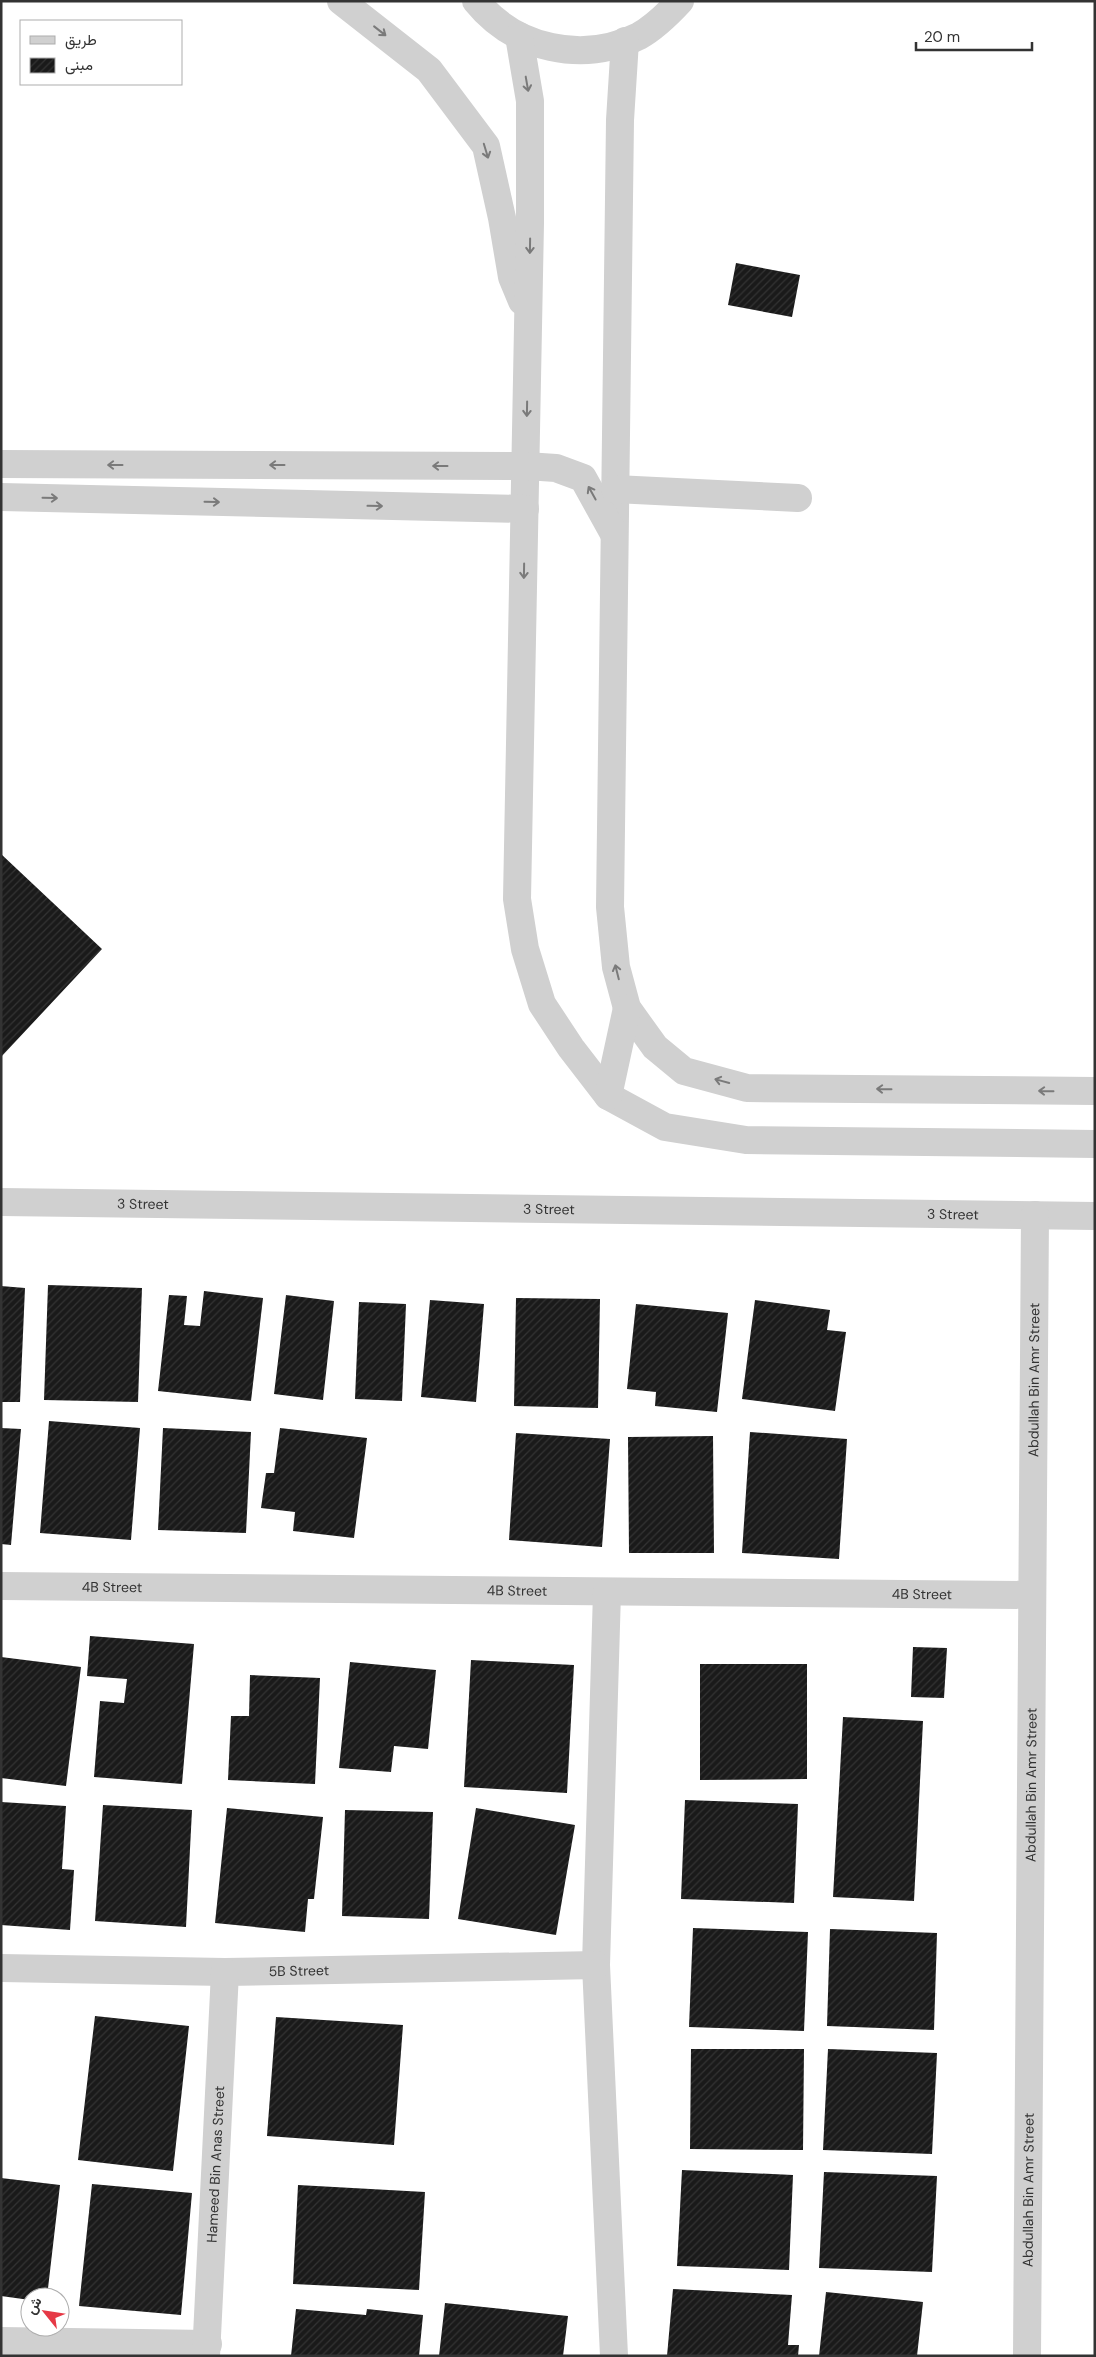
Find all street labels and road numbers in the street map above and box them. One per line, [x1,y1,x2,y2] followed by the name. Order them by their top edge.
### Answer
[117,1194,169,1213] street label: 3 Street
[523,1200,575,1218] street label: 3 Street
[927,1205,979,1224] street label: 3 Street
[1024,1303,1043,1457] street label: Abdullah Bin Amr Street
[82,1578,142,1596] street label: 4B Street
[487,1581,547,1600] street label: 4B Street
[892,1585,952,1603] street label: 4B Street
[1021,1708,1041,1862] street label: Abdullah Bin Amr Street
[269,1961,329,1980] street label: 5B Street
[203,2085,228,2243] street label: Hameed Bin Anas Street
[1019,2113,1038,2267] street label: Abdullah Bin Amr Street

